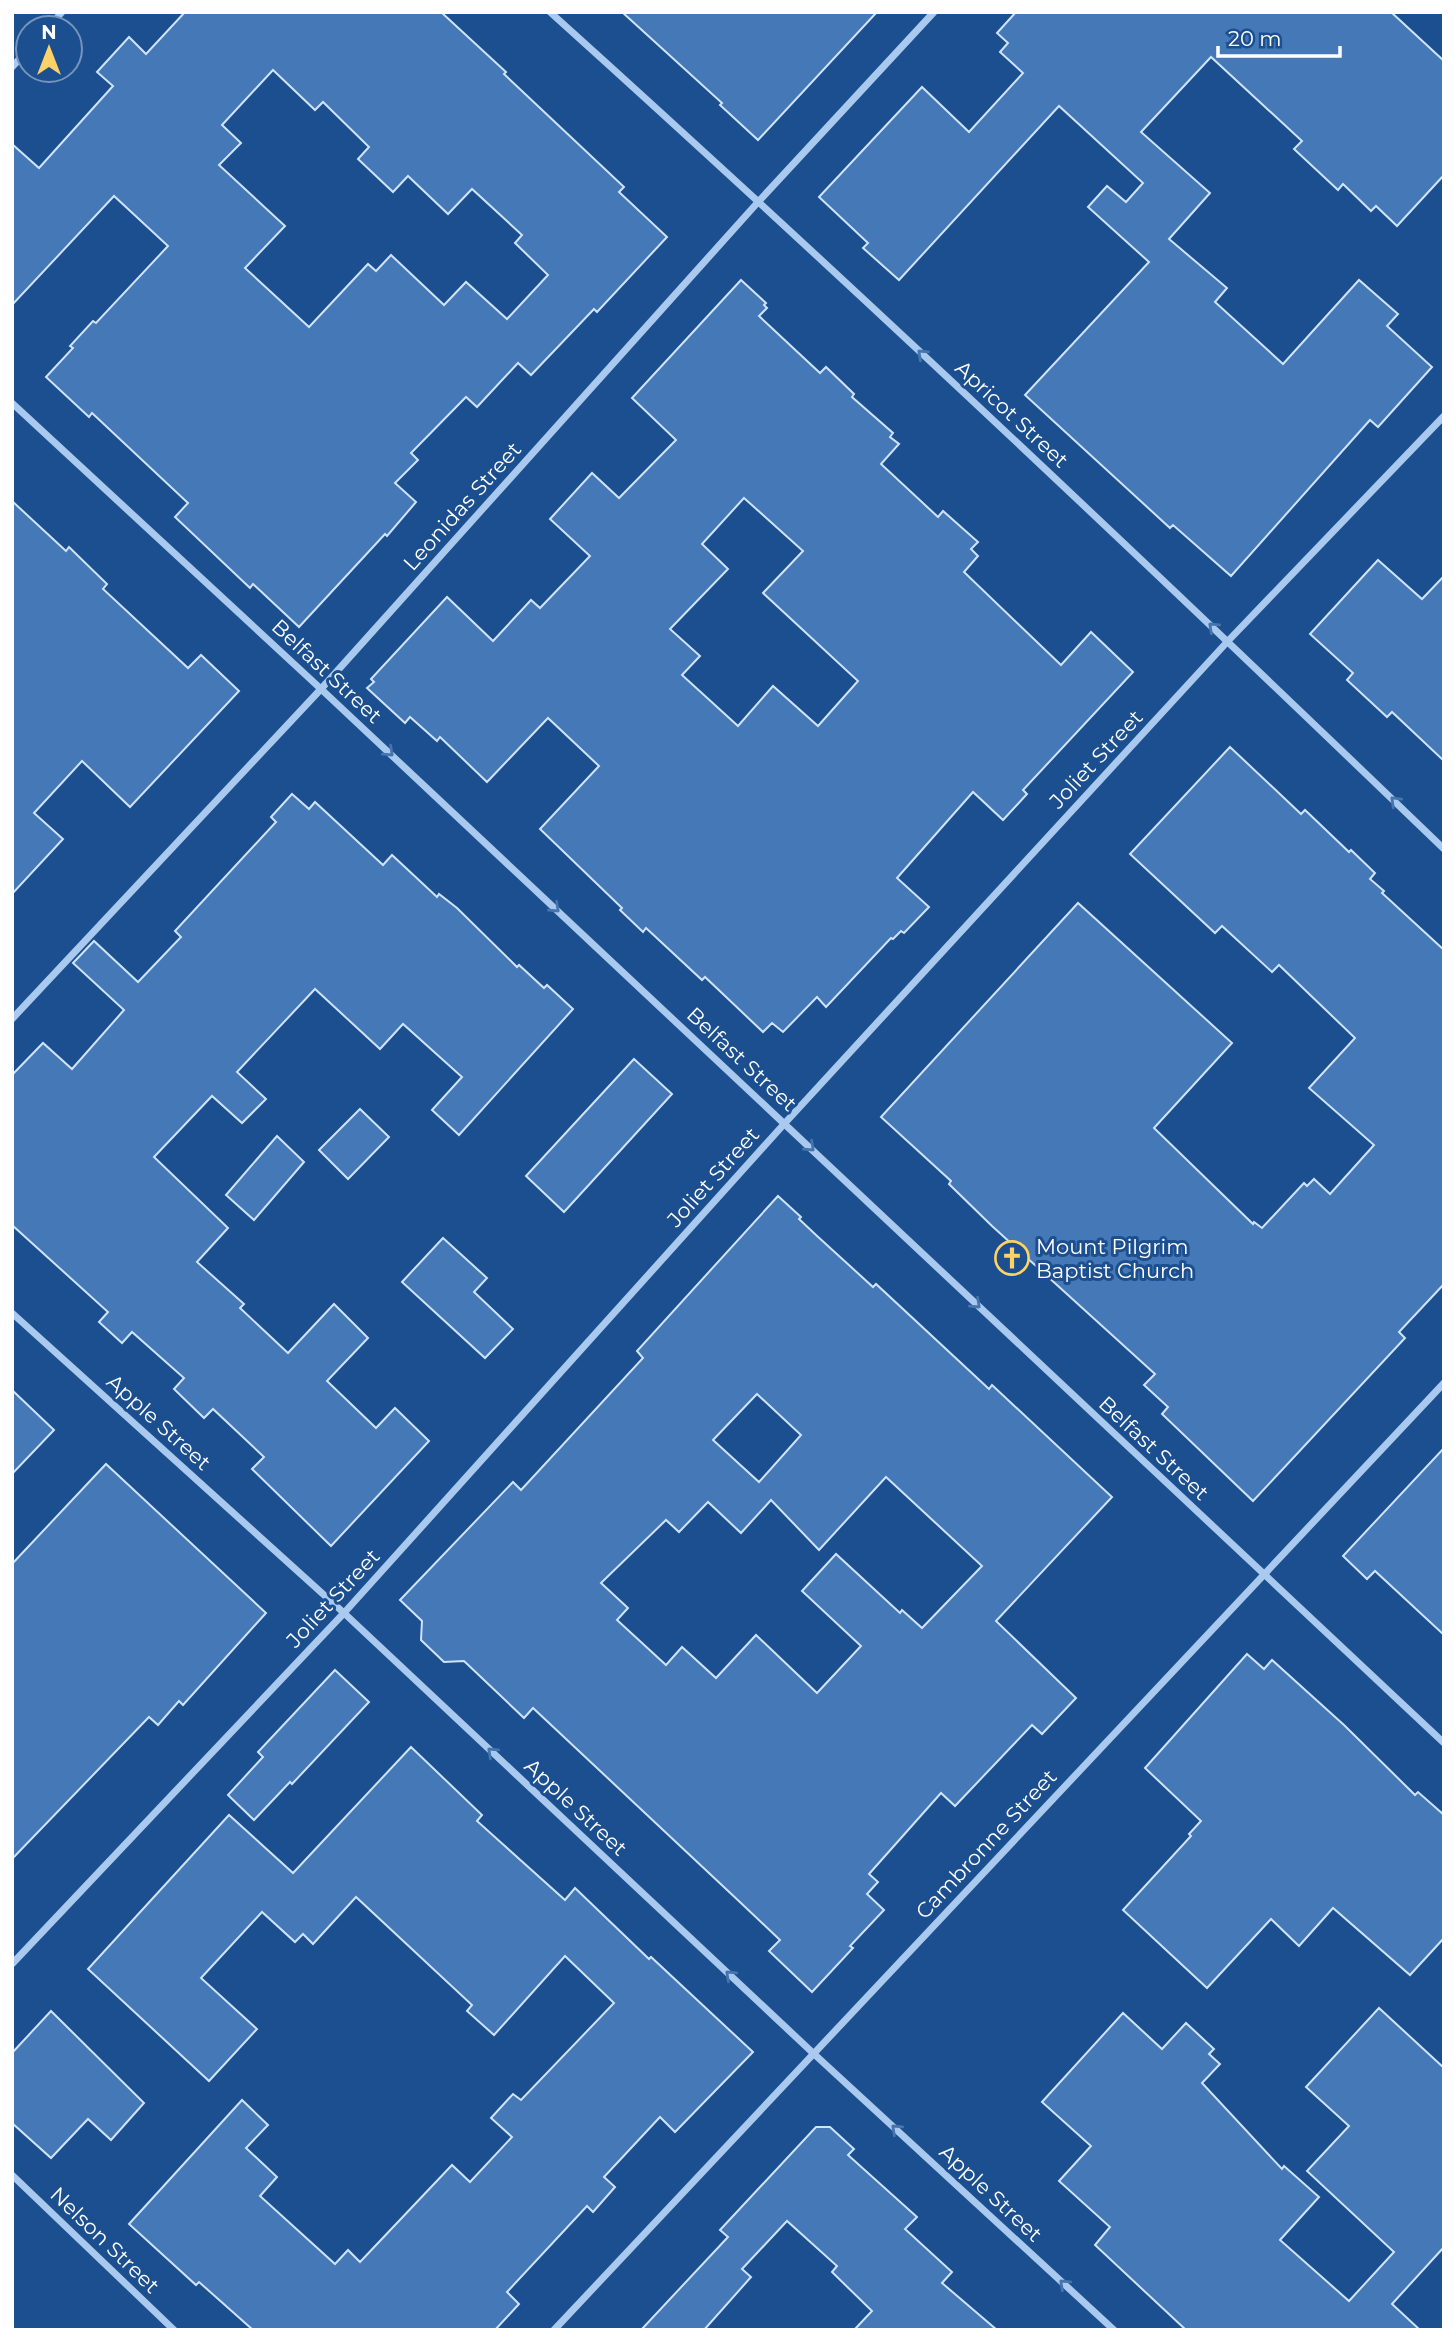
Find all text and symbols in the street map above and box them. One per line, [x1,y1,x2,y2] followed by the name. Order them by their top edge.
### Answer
[14,14,84,84] north arrow
[1218,14,1340,58] scale bar
[41,21,57,44] text: N
[1228,26,1282,51] text: 20 m
[917,349,930,362] one-way arrow
[950,355,1074,473] street label: Apricot Street
[398,437,526,575] street label: Leonidas Street
[267,614,387,728] street label: Belfast Street
[1208,622,1221,635] one-way arrow
[1043,705,1148,814] street label: Joliet Street
[381,744,394,757] one-way arrow
[1390,797,1403,810] one-way arrow
[547,900,560,912] one-way arrow
[682,1002,802,1116] street label: Belfast Street
[661,1122,764,1233] street label: Joliet Street
[802,1139,815,1152] one-way arrow
[1036,1234,1194,1283] place label: Mount Pilgrim Baptist Church
[993,1239,1031,1277] church icon: Mount Pilgrim Baptist Church
[968,1295,981,1308] one-way arrow
[102,1369,216,1475] street label: Apple Street
[1094,1391,1214,1505] street label: Belfast Street
[280,1544,385,1653] street label: Joliet Street
[487,1748,500,1760] one-way arrow
[520,1753,632,1861] street label: Apple Street
[910,1764,1062,1924] street label: Cambronne Street
[725,1970,738,1983] one-way arrow
[891,2125,904,2138] one-way arrow
[935,2139,1047,2247] street label: Apple Street
[45,2182,165,2298] street label: Nelson Street
[1059,2279,1072,2292] one-way arrow

